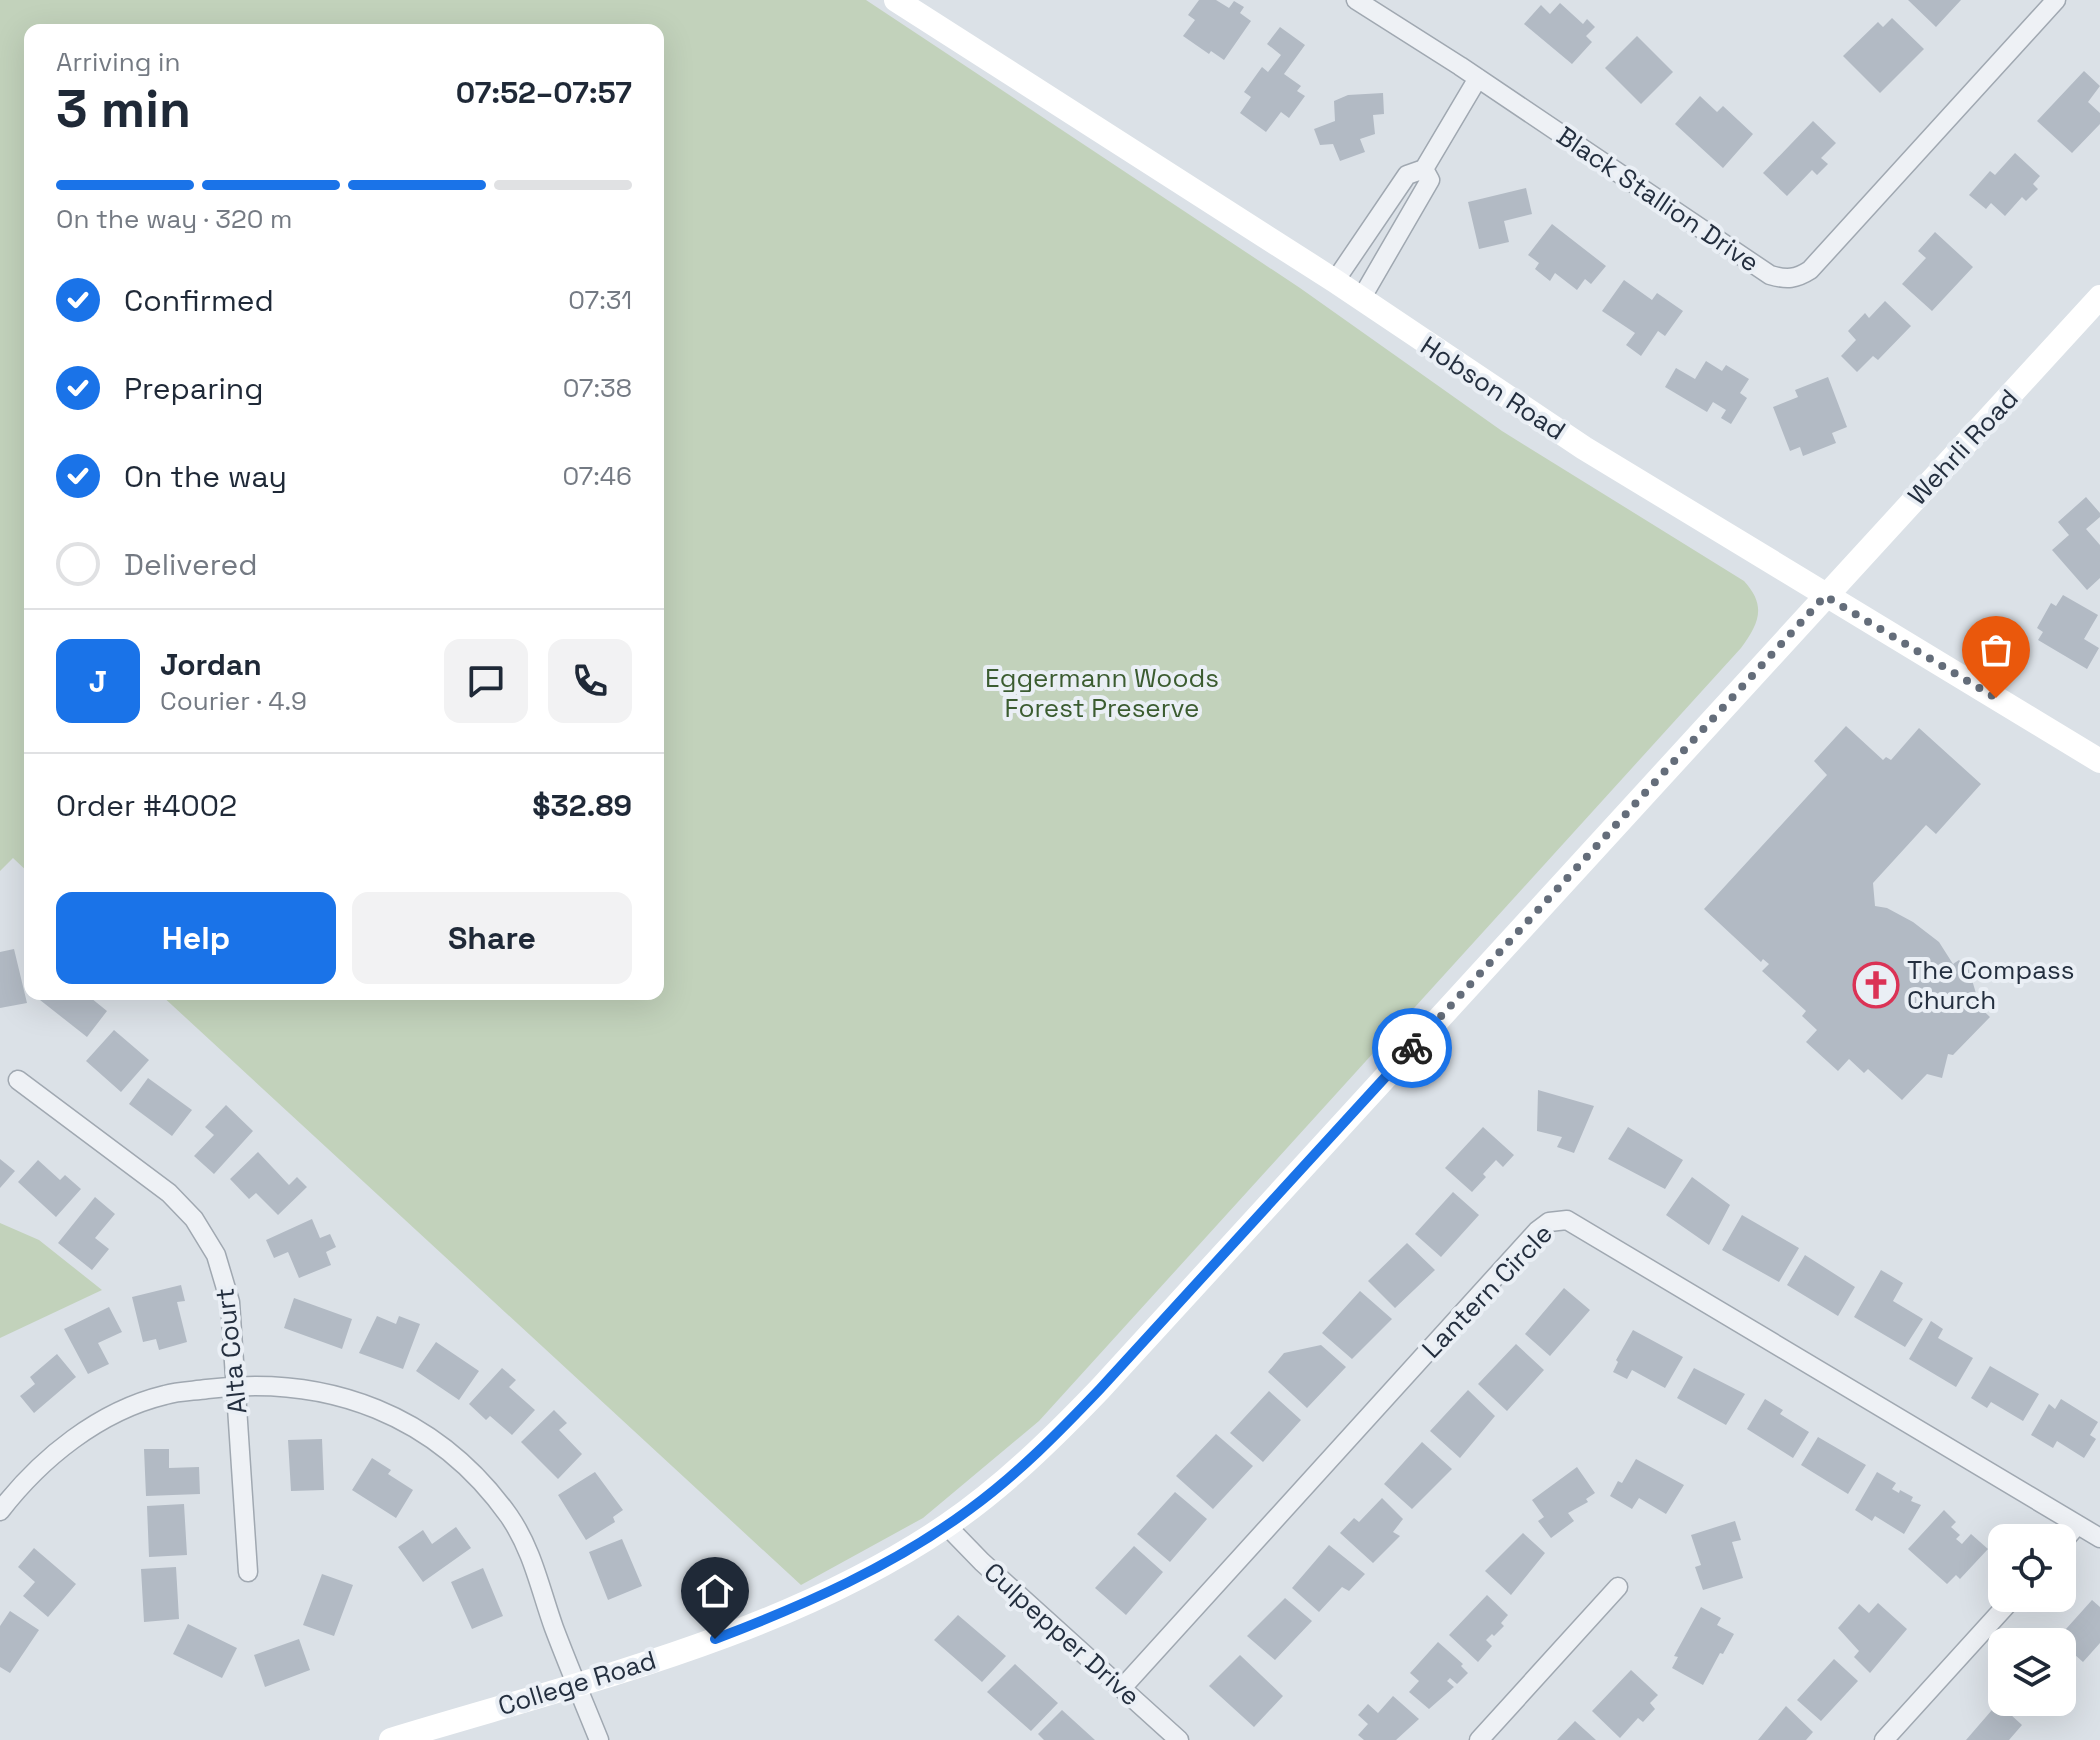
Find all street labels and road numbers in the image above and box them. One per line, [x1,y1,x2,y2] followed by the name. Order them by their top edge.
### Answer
[1550,119,1766,279] street label: Black Stallion Drive
[1414,329,1572,447] street label: Hobson Road
[1901,382,2025,512] street label: Wehrli Road
[1414,1217,1560,1365] street label: Lantern Circle
[207,1286,255,1416] street label: Alta Court
[977,1555,1147,1713] street label: Culpepper Drive
[494,1643,660,1723] street label: College Road

